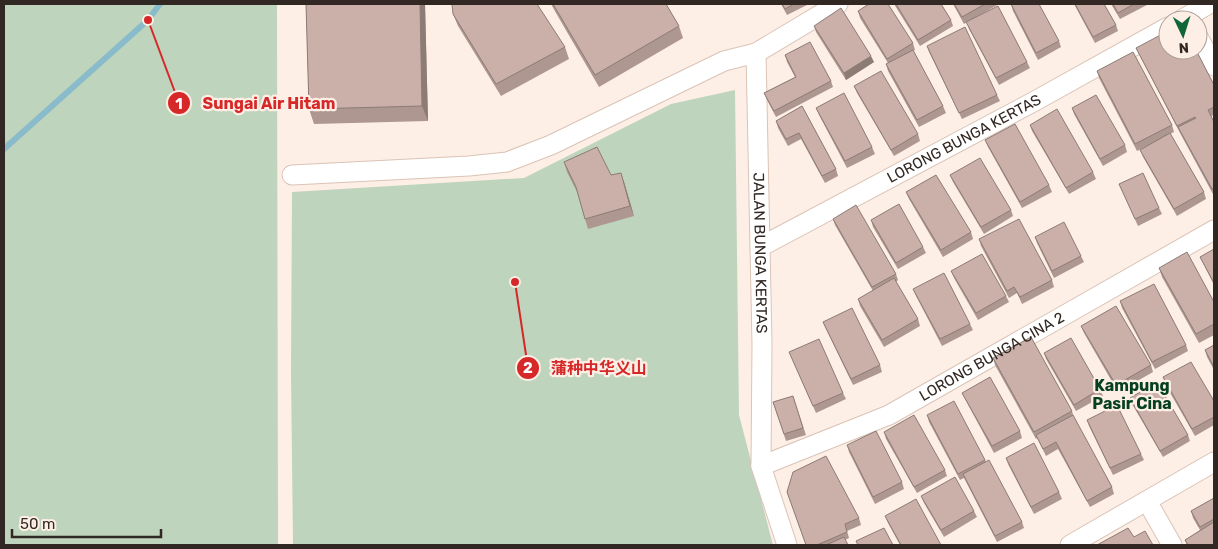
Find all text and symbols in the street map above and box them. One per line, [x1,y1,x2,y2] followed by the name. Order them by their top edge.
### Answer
[1158,10,1208,60] north arrow
[1178,39,1189,56] text: N
[167,88,345,119] callout: Sungai Air Hitam
[884,90,1044,187] street label: LORONG BUNGA KERTAS
[203,94,335,113] text: Sungai Air Hitam
[175,95,183,113] text: 1
[749,172,771,334] street label: JALAN BUNGA KERTAS
[916,308,1068,405] street label: LORONG BUNGA CINA 2
[516,352,657,383] callout: 蒲种中华义山
[523,359,533,377] text: 2
[551,359,647,378] text: 蒲种中华义山
[1092,376,1172,413] district label: Kampung Pasir Cina
[12,506,161,538] scale bar
[20,515,55,533] text: 50 m

